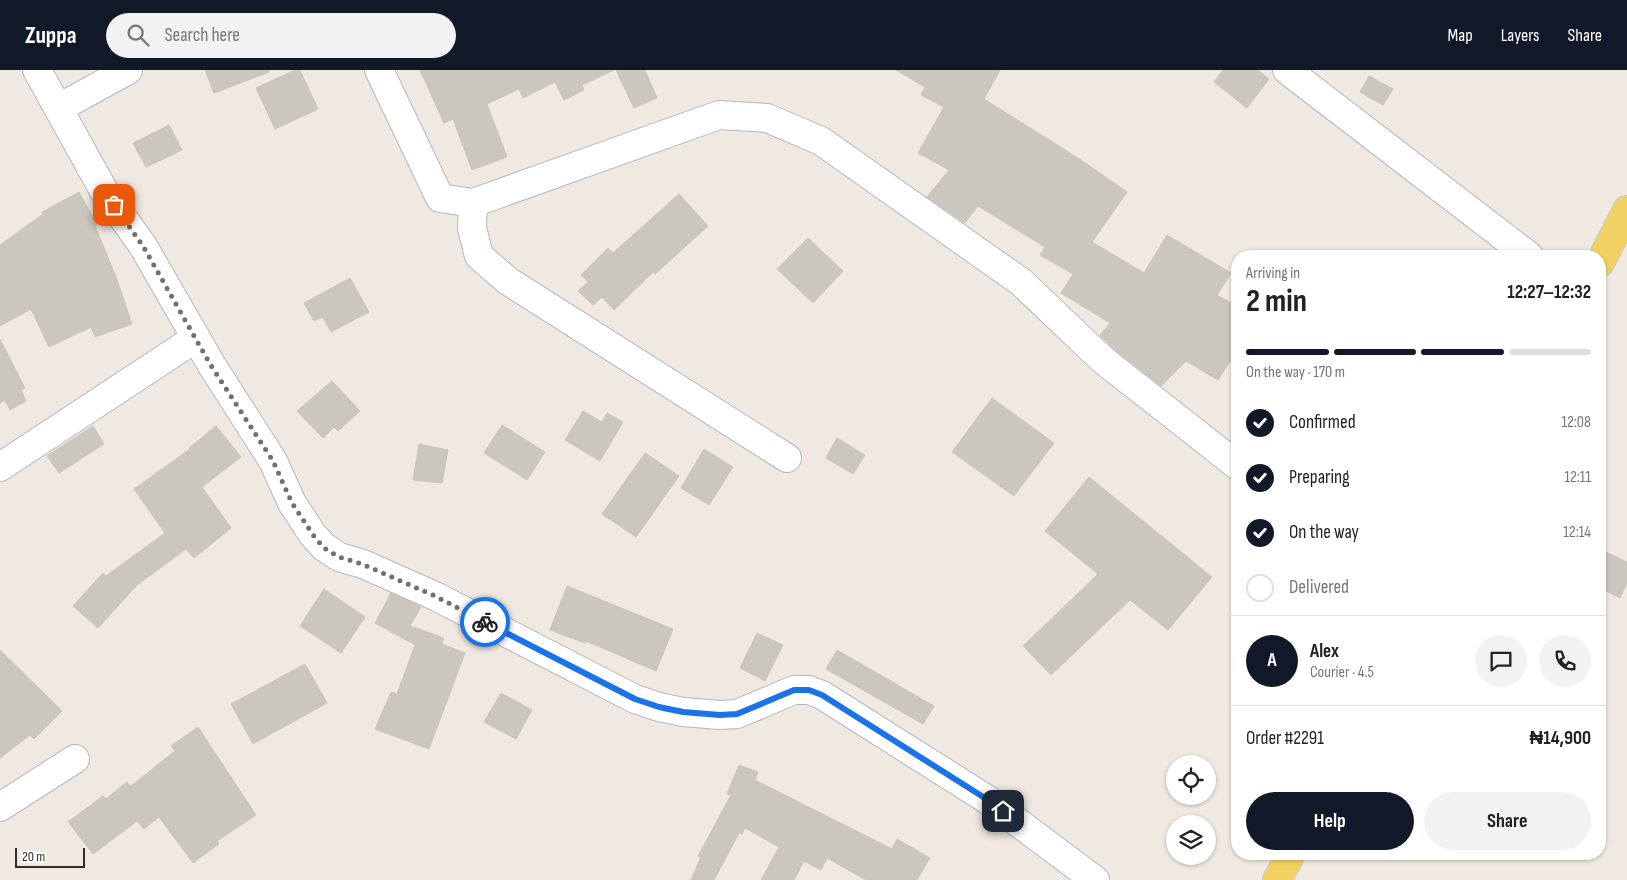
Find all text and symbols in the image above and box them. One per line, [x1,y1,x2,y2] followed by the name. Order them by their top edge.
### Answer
[106,13,456,58] search box
[25,21,76,50] text: Zuppa
[124,21,152,49] icon: search
[164,24,240,47] text: Search here
[1448,25,1473,46] text: Map
[1501,25,1540,46] text: Layers
[1568,25,1602,46] text: Share
[93,184,135,226] pin
[100,191,128,219] icon: bag
[1246,264,1300,283] text: Arriving in
[1507,281,1591,304] text: 12:27–12:32
[1246,282,1307,321] text: 2 min
[1246,363,1345,382] text: On the way · 170 m
[1246,409,1274,437] icon: check
[1289,411,1356,434] text: Confirmed
[1561,413,1591,432] text: 12:08
[1246,464,1274,492] icon: check
[1289,466,1350,489] text: Preparing
[1564,468,1591,487] text: 12:11
[1246,519,1274,547] icon: check
[1289,521,1359,544] text: On the way
[1563,523,1591,542] text: 12:14
[1289,576,1349,599] text: Delivered
[460,597,510,647] courier
[471,608,499,636] icon: bike
[1475,635,1527,687] button: chat
[1539,635,1591,687] button: phone
[1310,640,1339,663] text: Alex
[1267,649,1277,672] text: A
[1310,663,1374,682] text: Courier · 4.5
[1246,727,1324,750] text: Order #2291
[1529,727,1591,750] text: ₦14,900
[1166,755,1216,865] map controls
[1166,755,1216,805] button: locate
[982,790,1024,832] pin
[1246,792,1414,850] button: Help
[1424,792,1591,850] button: Share
[989,797,1017,825] icon: home
[1166,815,1216,865] button: layers
[15,845,85,868] scale bar
[22,848,45,865] text: 20 m

